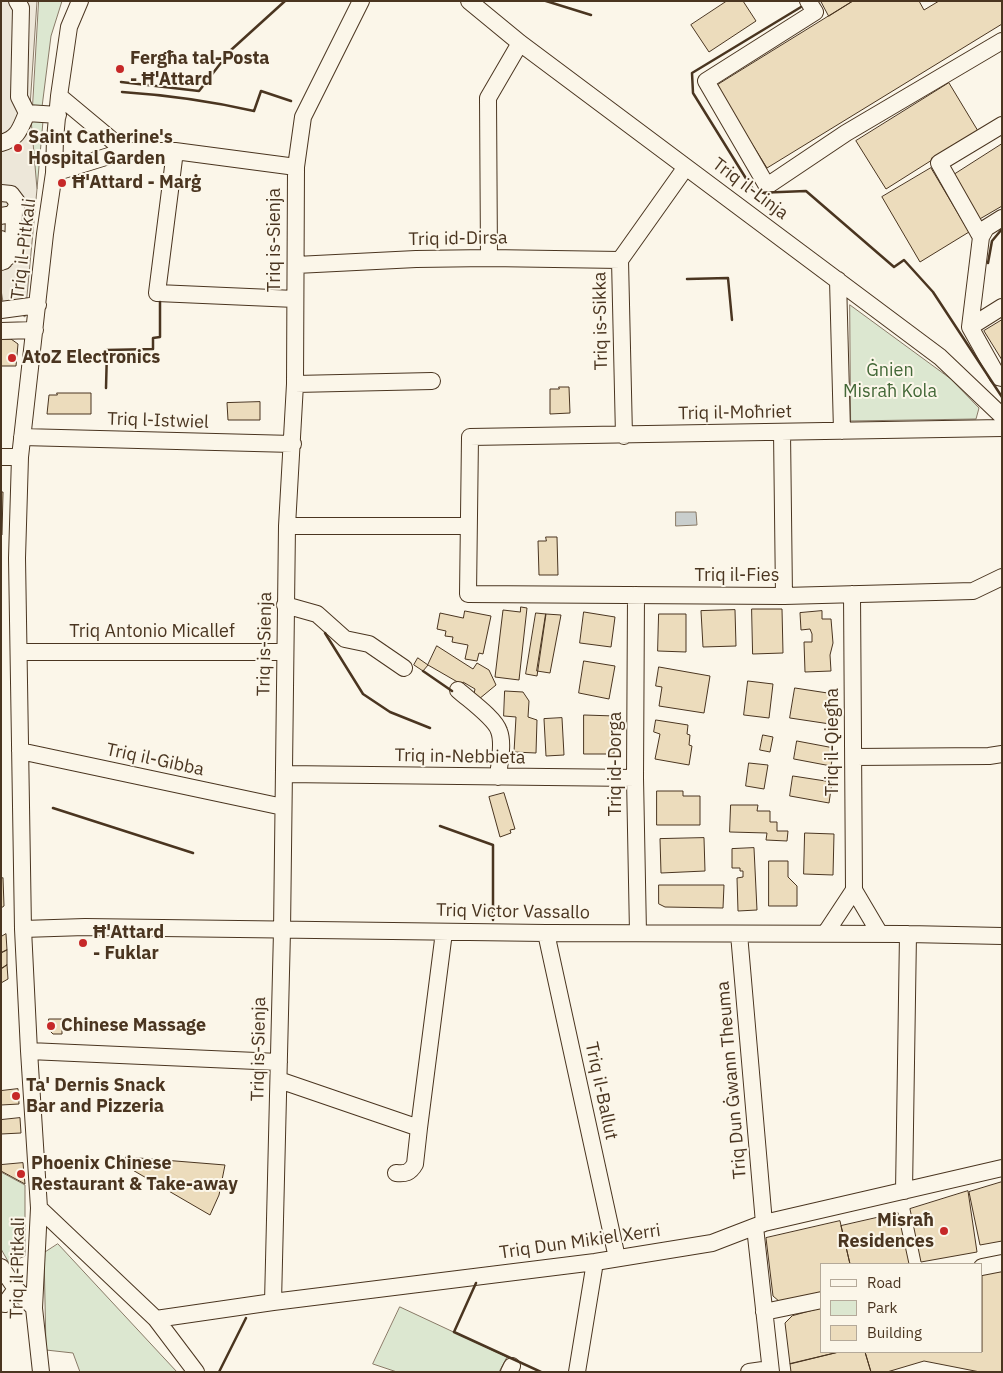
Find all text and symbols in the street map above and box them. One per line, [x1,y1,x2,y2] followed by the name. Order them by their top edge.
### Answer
[130,48,270,90] place label: Fergħa tal-Posta - Ħ'Attard
[114,63,126,75] marker: Fergħa tal-Posta - Ħ'Attard
[28,127,173,170] place label: Saint Catherine's Hospital Garden
[12,142,24,154] marker: Saint Catherine's Hospital Garden
[708,153,792,225] street label: Triq il-Linja
[72,172,201,194] place label: Ħ'Attard - Marġ
[56,177,68,189] marker: Ħ'Attard - Marġ
[264,188,286,292] street label: Triq is-Sienja
[7,197,41,301] street label: Triq il-Pitkali
[408,227,508,251] street label: Triq id-Dirsa
[589,271,613,371] street label: Triq is-Sikka
[22,347,160,369] place label: AtoZ Electronics
[6,352,18,364] marker: AtoZ Electronics
[843,360,937,402] park label: Ġnien Misraħ Kola
[678,401,792,425] street label: Triq il-Moħriet
[107,408,209,434] street label: Triq l-Istwiel
[695,565,779,587] street label: Triq il-Fies
[253,592,277,696] street label: Triq is-Sienja
[69,621,235,643] street label: Triq Antonio Micallef
[822,688,844,796] street label: Triq il-Qiegħa
[605,712,627,816] street label: Triq id-Dorga
[104,739,206,781] street label: Triq il-Gibba
[394,745,526,769] street label: Triq in-Nebbieta
[436,900,590,924] street label: Triq Victor Vassallo
[93,922,164,964] place label: Ħ'Attard - Fuklar
[77,937,89,949] marker: Ħ'Attard - Fuklar
[713,980,751,1180] street label: Triq Dun Ġwann Theuma
[247,997,271,1101] street label: Triq is-Sienja
[61,1015,206,1037] place label: Chinese Massage
[45,1020,57,1032] marker: Chinese Massage
[580,1040,622,1142] street label: Triq il-Ballut
[26,1075,165,1118] place label: Ta' Dernis Snack Bar and Pizzeria
[10,1090,22,1102] marker: Ta' Dernis Snack Bar and Pizzeria
[31,1153,238,1196] place label: Phoenix Chinese Restaurant & Take-away
[15,1168,27,1180] marker: Phoenix Chinese Restaurant & Take-away
[838,1210,934,1252] place label: Misraħ Residences
[6,1217,30,1319] street label: Triq il-Pitkali
[498,1220,662,1264] street label: Triq Dun Mikiel Xerri
[938,1225,950,1237] marker: Misraħ Residences
[820,1263,983,1353] legend
[867,1273,902,1292] text: Road
[867,1298,897,1317] text: Park
[867,1323,922,1342] text: Building

